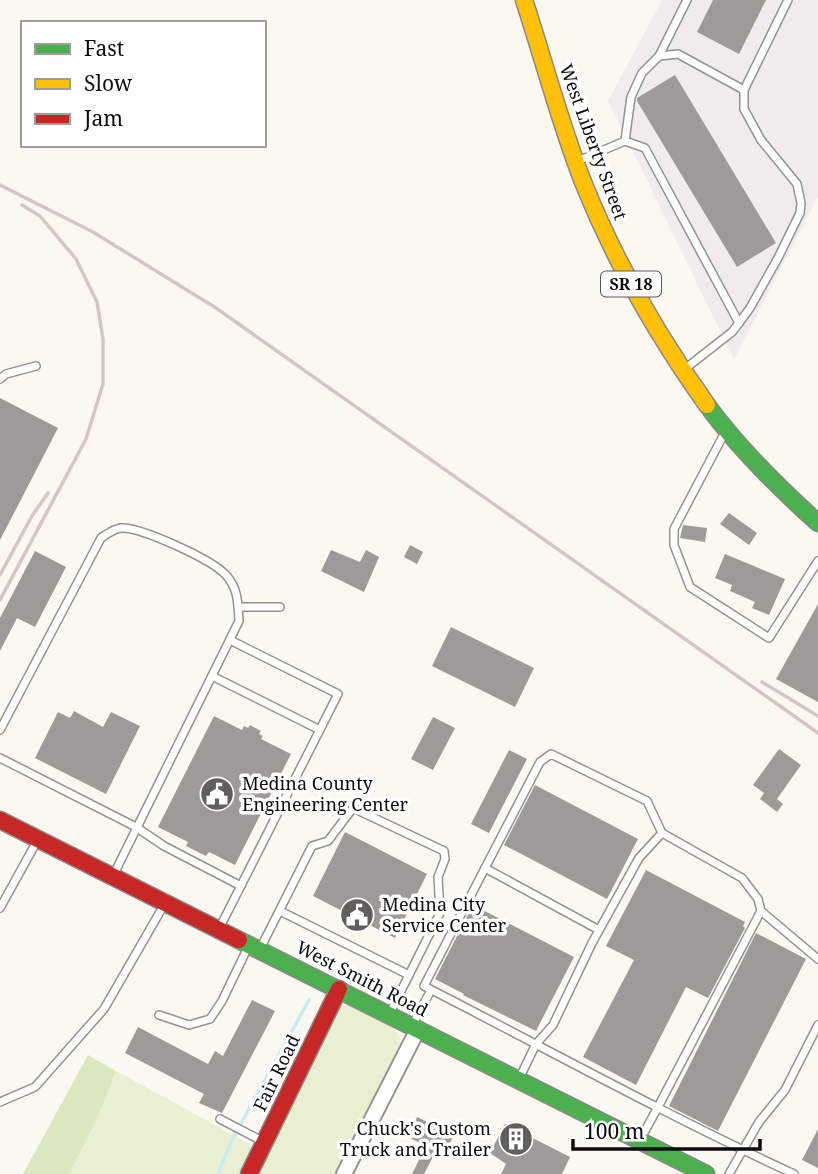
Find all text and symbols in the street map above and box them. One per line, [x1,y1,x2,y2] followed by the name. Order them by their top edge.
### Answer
[21,21,266,147] legend
[84,34,124,62] text: Fast
[555,60,633,223] street label: West Liberty Street
[84,69,133,97] text: Slow
[83,104,123,132] text: Jam
[601,272,661,296] road number: SR 18
[242,771,409,816] place label: Medina County Engineering Center
[198,775,236,813] public building icon: Medina County Engineering Center
[382,892,507,937] place label: Medina City Service Center
[338,896,376,934] public building icon: Medina City Service Center
[292,935,432,1022] street label: West Smith Road
[247,1030,305,1115] street label: Fair Road
[573,1108,760,1152] scale bar
[340,1116,492,1161] place label: Chuck's Custom Truck and Trailer
[584,1117,645,1145] text: 100 m
[497,1120,535,1158] building icon: Chuck's Custom Truck and Trailer

